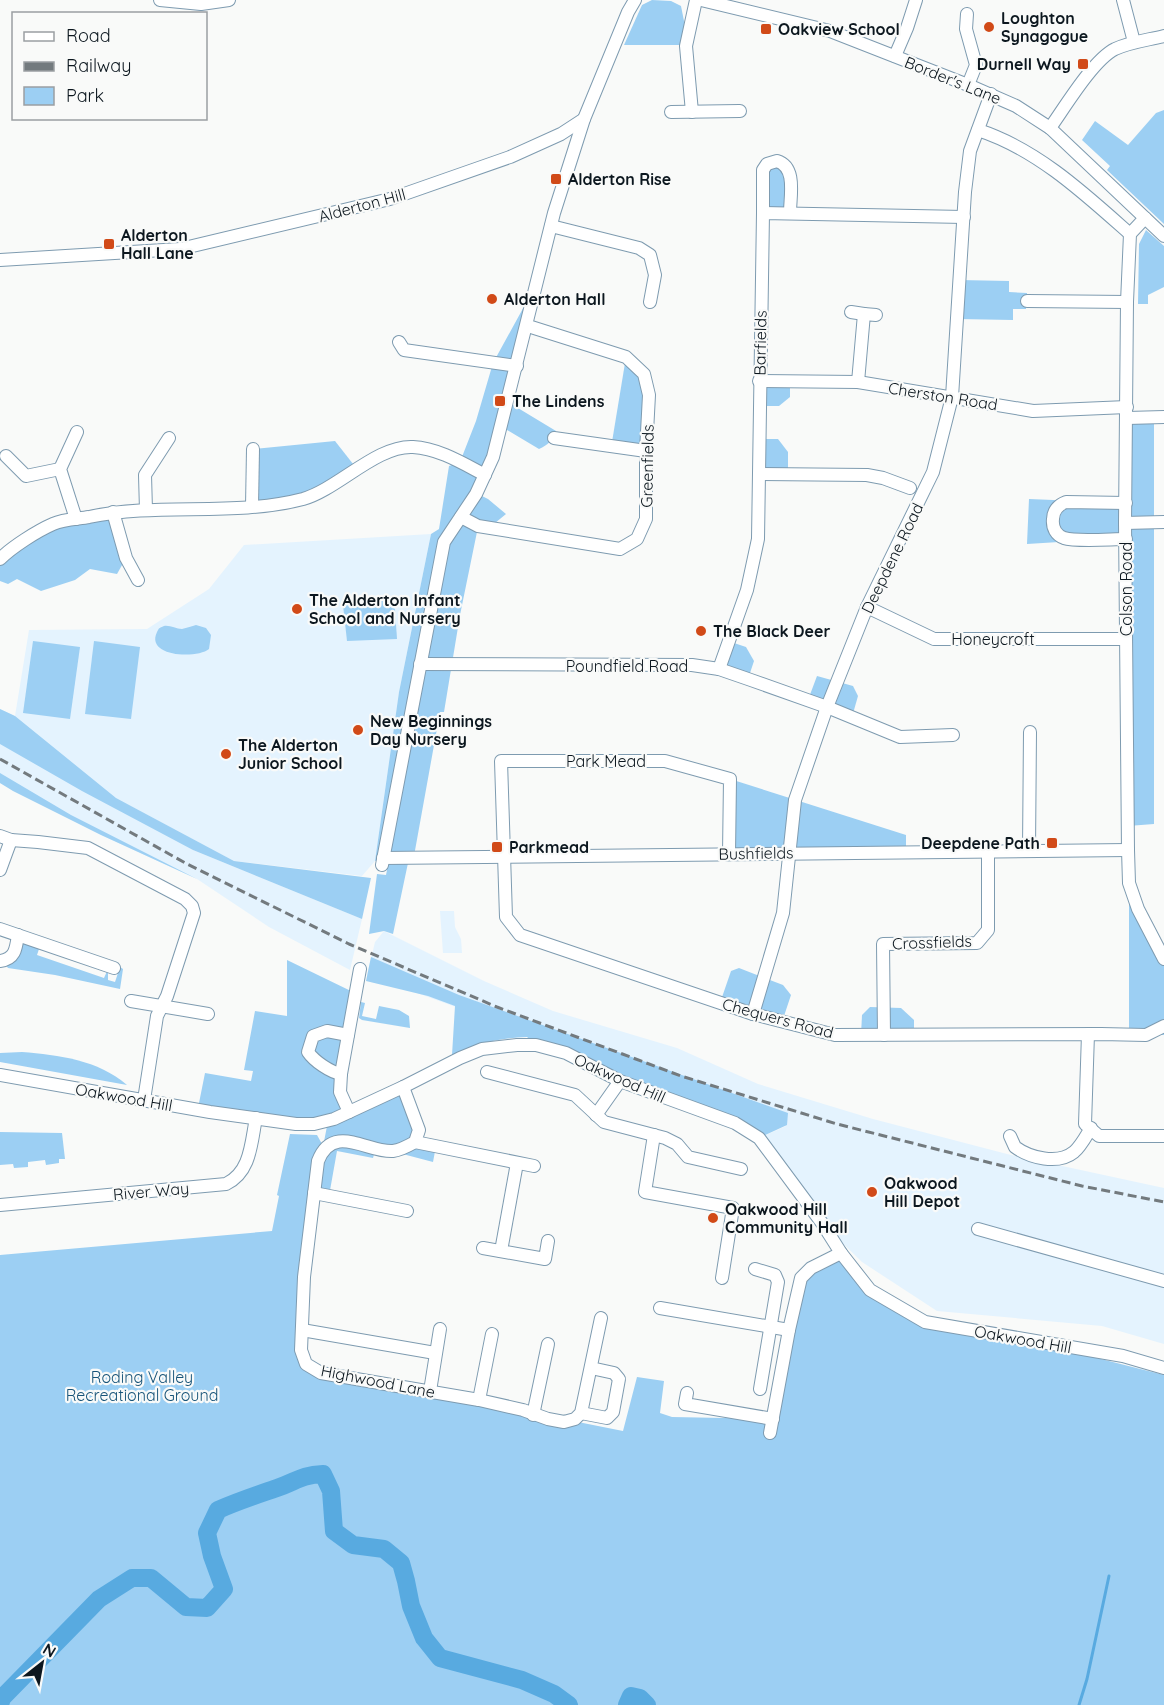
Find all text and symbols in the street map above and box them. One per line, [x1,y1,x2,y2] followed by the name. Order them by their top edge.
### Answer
[1001,8,1088,46] place label: Loughton Synagogue
[12,12,207,120] legend
[778,19,900,39] place label: Oakview School
[982,20,996,34] marker: Loughton Synagogue
[759,22,773,36] marker: Oakview School
[66,24,111,47] text: Road
[902,52,1004,108] street label: Border's Lane
[66,54,132,77] text: Railway
[977,54,1071,74] place label: Durnell Way
[1076,57,1090,71] marker: Durnell Way
[66,84,104,107] text: Park
[568,169,671,189] place label: Alderton Rise
[549,172,563,186] marker: Alderton Rise
[316,184,408,226] street label: Alderton Hill
[121,225,194,263] place label: Alderton Hall Lane
[102,237,116,251] marker: Alderton Hall Lane
[504,289,605,309] place label: Alderton Hall
[485,292,499,306] marker: Alderton Hall
[749,310,771,376] street label: Barfields
[887,377,999,415] street label: Cherston Road
[512,391,605,411] place label: The Lindens
[493,394,507,408] marker: The Lindens
[636,424,658,508] street label: Greenfields
[857,499,927,617] street label: Deepdene Road
[1116,542,1136,636] street label: Colson Road
[309,590,461,628] place label: The Alderton Infant School and Nursery
[290,602,304,616] marker: The Alderton Infant School and Nursery
[713,621,830,641] place label: The Black Deer
[694,624,708,638] marker: The Black Deer
[951,629,1035,649] street label: Honeycroft
[566,656,688,676] street label: Poundfield Road
[370,711,492,749] place label: New Beginnings Day Nursery
[351,723,365,737] marker: New Beginnings Day Nursery
[238,735,342,773] place label: The Alderton Junior School
[219,747,233,761] marker: The Alderton Junior School
[566,751,646,771] street label: Park Mead
[921,833,1040,853] place label: Deepdene Path
[1045,836,1059,850] marker: Deepdene Path
[509,837,589,857] place label: Parkmead
[490,840,504,854] marker: Parkmead
[718,842,794,864] street label: Bushfields
[892,931,972,953] street label: Crossfields
[720,994,836,1042] street label: Chequers Road
[571,1049,669,1107] street label: Oakwood Hill
[74,1079,174,1115] street label: Oakwood Hill
[884,1173,960,1211] place label: Oakwood Hill Depot
[112,1178,190,1204] street label: River Way
[865,1185,879,1199] marker: Oakwood Hill Depot
[725,1199,848,1237] place label: Oakwood Hill Community Hall
[706,1211,720,1225] marker: Oakwood Hill Community Hall
[973,1321,1073,1357] street label: Oakwood Hill
[319,1360,437,1402] street label: Highwood Lane
[66,1367,218,1405] park label: Roding Valley Recreational Ground
[12,1633,72,1693] north arrow
[40,1639,60,1662] text: N

